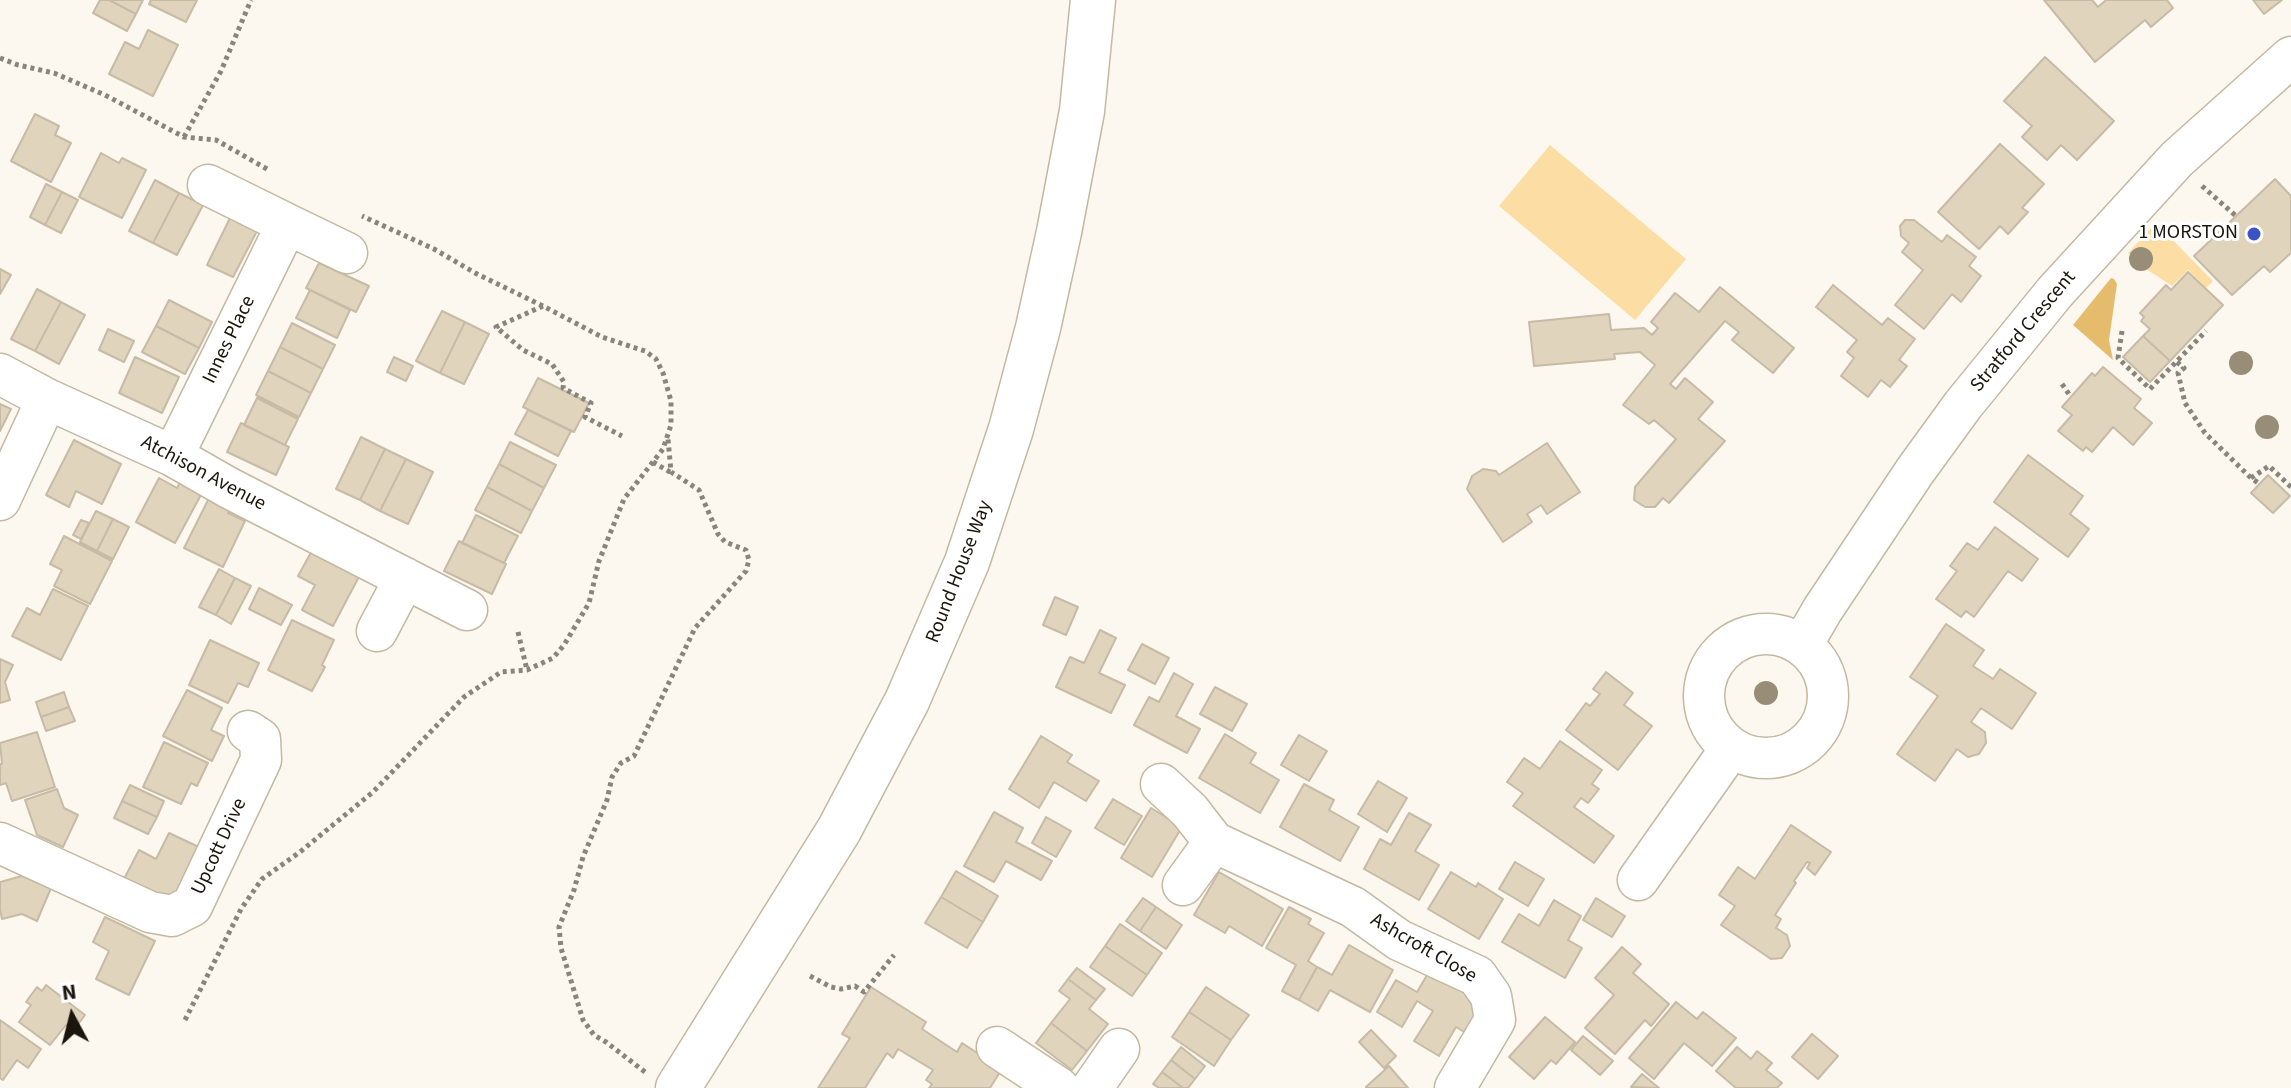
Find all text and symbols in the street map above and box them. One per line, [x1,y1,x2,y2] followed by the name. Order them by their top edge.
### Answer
[2138,222,2238,246] place label: 1 MORSTON
[2245,225,2263,243] marker: 1 MORSTON
[1966,266,2082,398] street label: Stratford Crescent
[198,292,262,388] street label: Innes Place
[137,431,269,517] street label: Atchison Avenue
[922,497,998,647] street label: Round House Way
[187,795,253,899] street label: Upcott Drive
[1366,909,1480,989] street label: Ashcroft Close
[60,975,78,1009] text: N
[32,976,112,1056] north arrow

